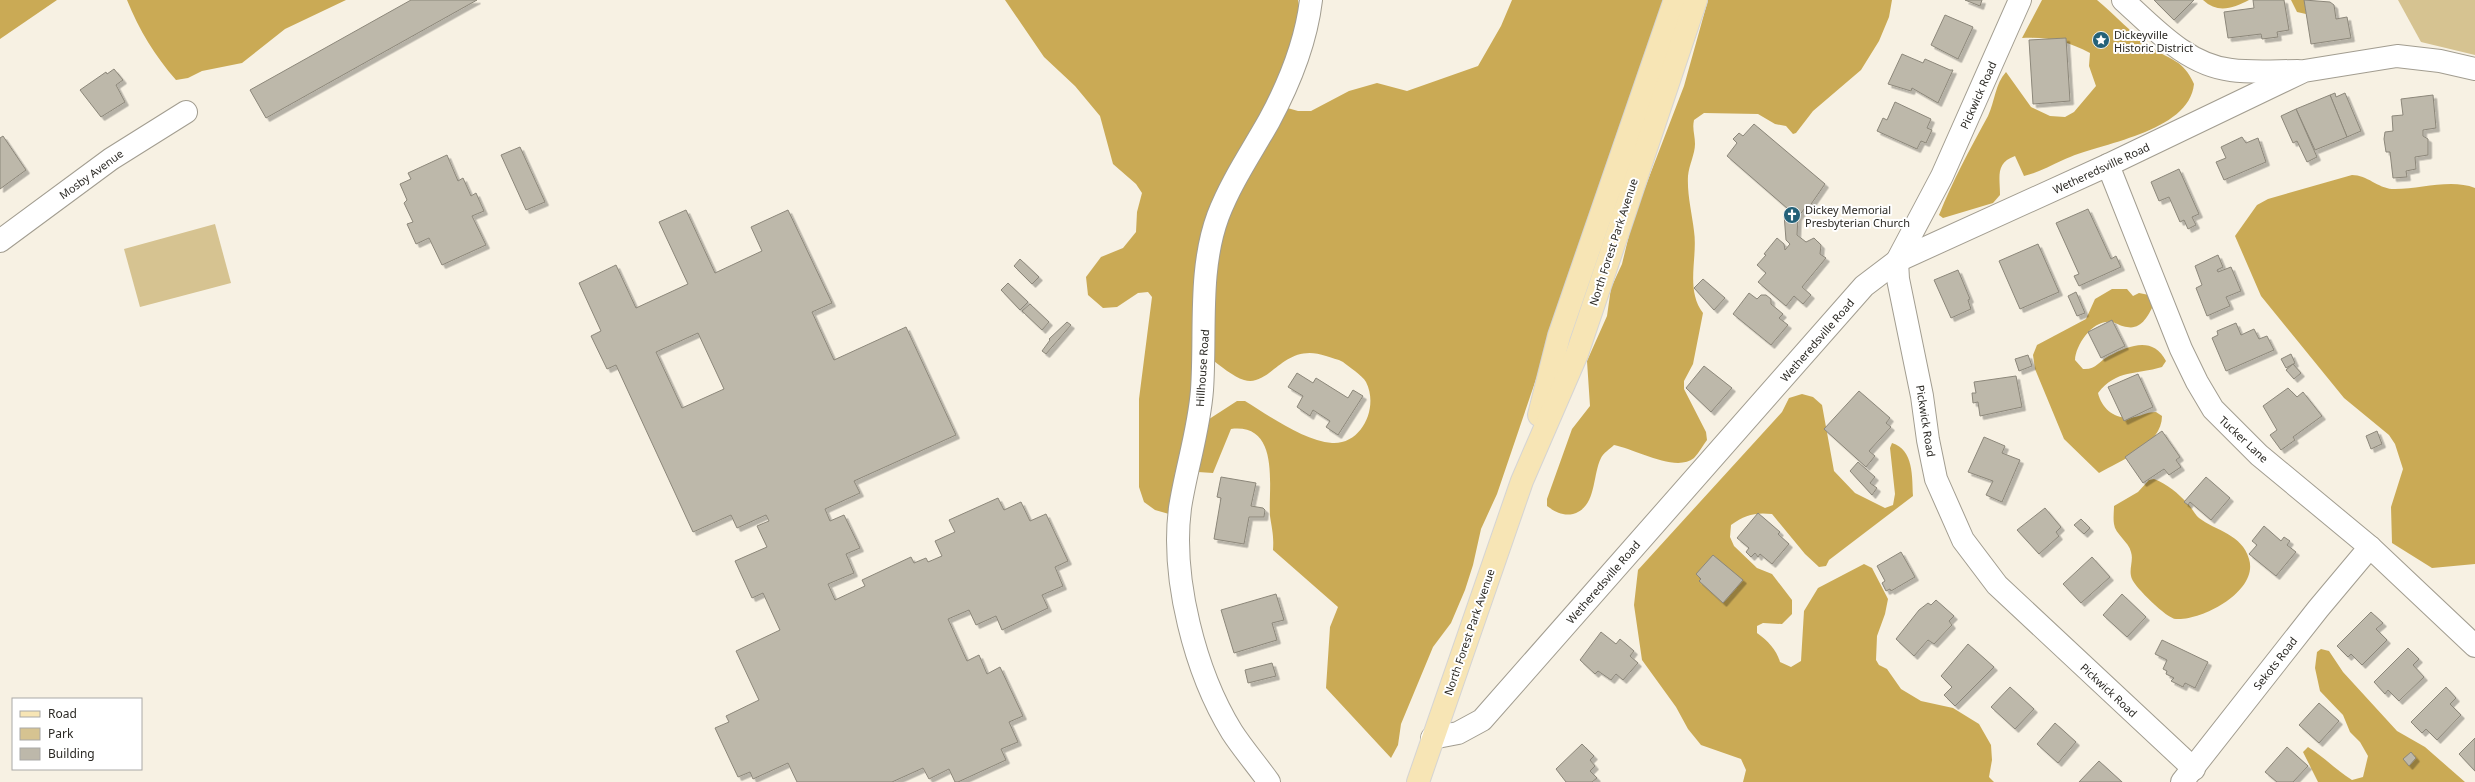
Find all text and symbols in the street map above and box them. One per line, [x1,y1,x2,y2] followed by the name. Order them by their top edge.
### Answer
[2114,27,2193,55] place label: Dickeyville Historic District
[2091,30,2111,50] place icon: Dickeyville Historic District
[1956,59,2000,131] street label: Pickwick Road
[2050,139,2152,197] street label: Wetheredsville Road
[56,146,126,202] street label: Mosby Avenue
[1585,176,1641,308] street label: North Forest Park Avenue
[1805,202,1910,230] place label: Dickey Memorial Presbyterian Church
[1782,205,1802,225] church icon: Dickey Memorial Presbyterian Church
[1777,295,1857,385] street label: Wetheredsville Road
[1192,329,1212,407] street label: Hillhouse Road
[1913,384,1939,458] street label: Pickwick Road
[2216,412,2272,466] street label: Tucker Lane
[1563,537,1643,627] street label: Wetheredsville Road
[1440,567,1498,697] street label: North Forest Park Avenue
[2250,633,2300,693] street label: Sekots Road
[2077,660,2141,720] street label: Pickwick Road
[12,698,142,770] legend
[48,705,77,722] text: Road
[48,725,74,742] text: Park
[48,745,95,762] text: Building

